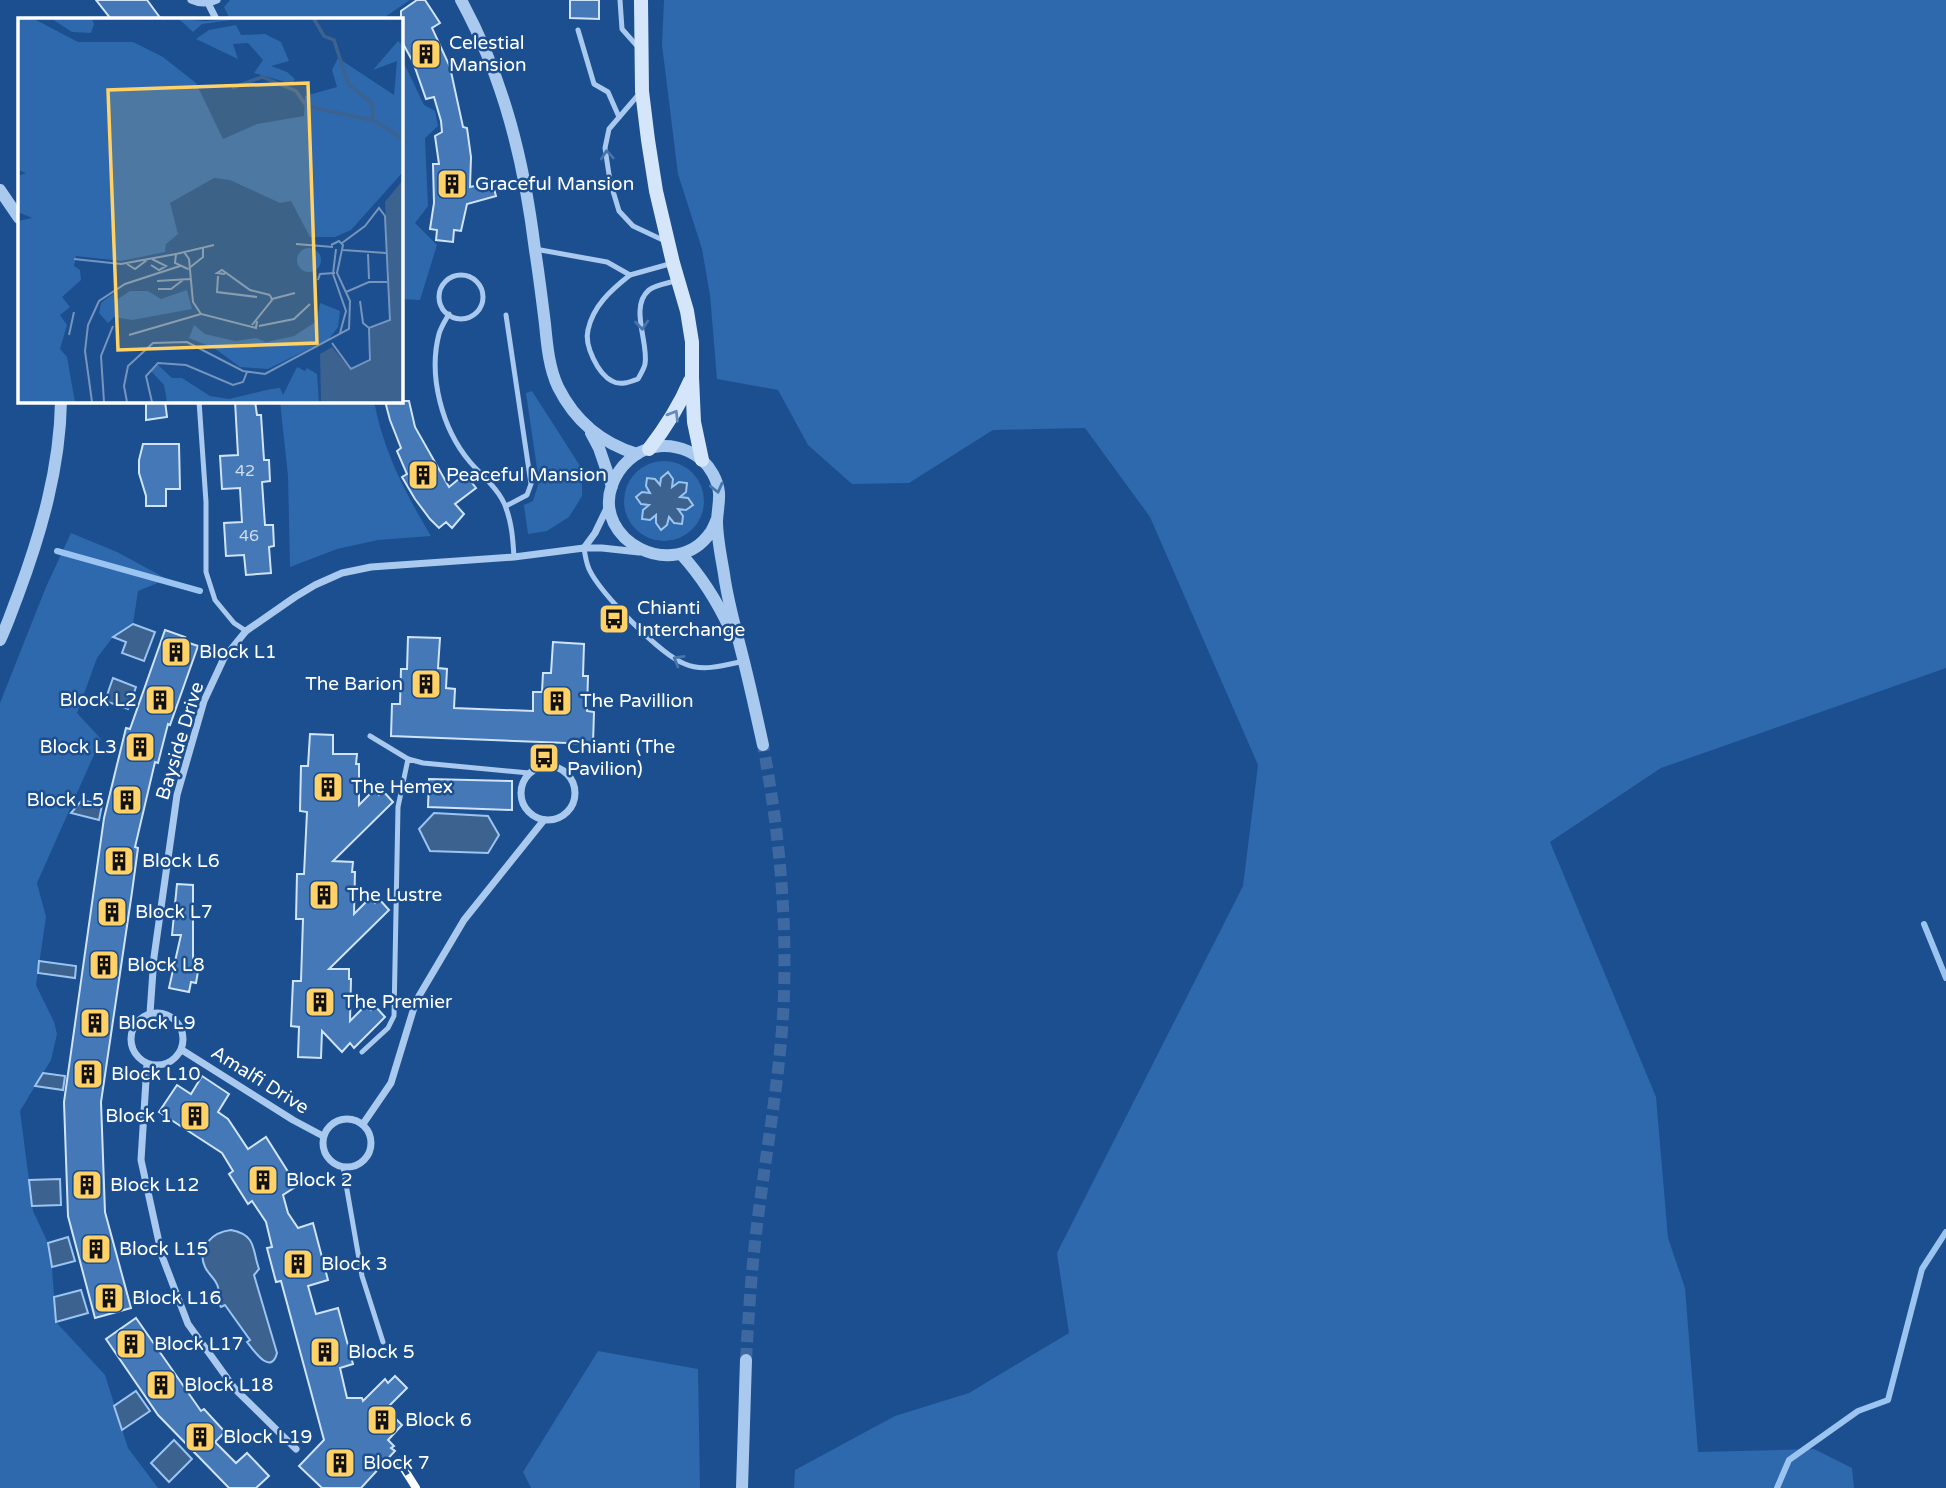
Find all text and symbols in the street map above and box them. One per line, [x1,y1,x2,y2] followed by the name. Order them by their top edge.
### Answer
[18,18,402,402] inset map
[449,32,527,76] place label: Celestial Mansion
[409,37,443,71] building icon: Celestial Mansion
[600,149,615,160] one-way arrow
[435,167,469,201] building icon: Graceful Mansion
[475,173,634,195] place label: Graceful Mansion
[634,320,649,331] one-way arrow
[665,409,678,422] one-way arrow
[406,458,440,492] building icon: Peaceful Mansion
[235,461,255,481] house number: 42
[446,464,607,486] place label: Peaceful Mansion
[709,481,723,493] one-way arrow
[239,526,259,546] house number: 46
[637,597,745,641] place label: Chianti Interchange
[597,602,631,636] bus stop icon: Chianti Interchange
[159,635,193,669] building icon: Block L1
[199,641,277,663] place label: Block L1
[673,655,686,668] one-way arrow
[409,667,443,701] building icon: The Barion
[305,673,403,695] place label: The Barion
[152,679,208,803] street label: Bayside Drive
[143,683,177,717] building icon: Block L2
[540,684,574,718] building icon: The Pavillion
[59,689,137,711] place label: Block L2
[580,690,694,712] place label: The Pavillion
[123,730,157,764] building icon: Block L3
[39,736,117,758] place label: Block L3
[567,736,675,780] place label: Chianti (The Pavilion)
[527,741,561,775] bus stop icon: Chianti (The Pavilion)
[311,770,345,804] building icon: The Hemex
[351,776,453,798] place label: The Hemex
[110,783,144,817] building icon: Block L5
[26,789,104,811] place label: Block L5
[102,844,136,878] building icon: Block L6
[142,850,220,872] place label: Block L6
[307,878,341,912] building icon: The Lustre
[347,884,442,906] place label: The Lustre
[95,895,129,929] building icon: Block L7
[135,901,213,923] place label: Block L7
[87,948,121,982] building icon: Block L8
[127,954,205,976] place label: Block L8
[303,985,337,1019] building icon: The Premier
[343,991,453,1013] place label: The Premier
[78,1006,112,1040] building icon: Block L9
[118,1012,196,1034] place label: Block L9
[207,1041,313,1119] street label: Amalfi Drive
[71,1057,105,1091] building icon: Block L10
[111,1063,201,1085] place label: Block L10
[178,1099,212,1133] building icon: Block 1
[105,1105,172,1127] place label: Block 1
[246,1163,280,1197] building icon: Block 2
[70,1168,104,1202] building icon: Block L12
[286,1169,353,1191] place label: Block 2
[110,1174,200,1196] place label: Block L12
[79,1232,113,1266] building icon: Block L15
[119,1238,209,1260] place label: Block L15
[281,1247,315,1281] building icon: Block 3
[321,1253,388,1275] place label: Block 3
[92,1281,126,1315] building icon: Block L16
[132,1287,222,1309] place label: Block L16
[114,1327,148,1361] building icon: Block L17
[154,1333,244,1355] place label: Block L17
[308,1335,342,1369] building icon: Block 5
[348,1341,415,1363] place label: Block 5
[144,1368,178,1402] building icon: Block L18
[184,1374,274,1396] place label: Block L18
[365,1403,399,1437] building icon: Block 6
[405,1409,472,1431] place label: Block 6
[183,1420,217,1454] building icon: Block L19
[223,1426,313,1448] place label: Block L19
[323,1446,357,1480] building icon: Block 7
[363,1452,430,1474] place label: Block 7

